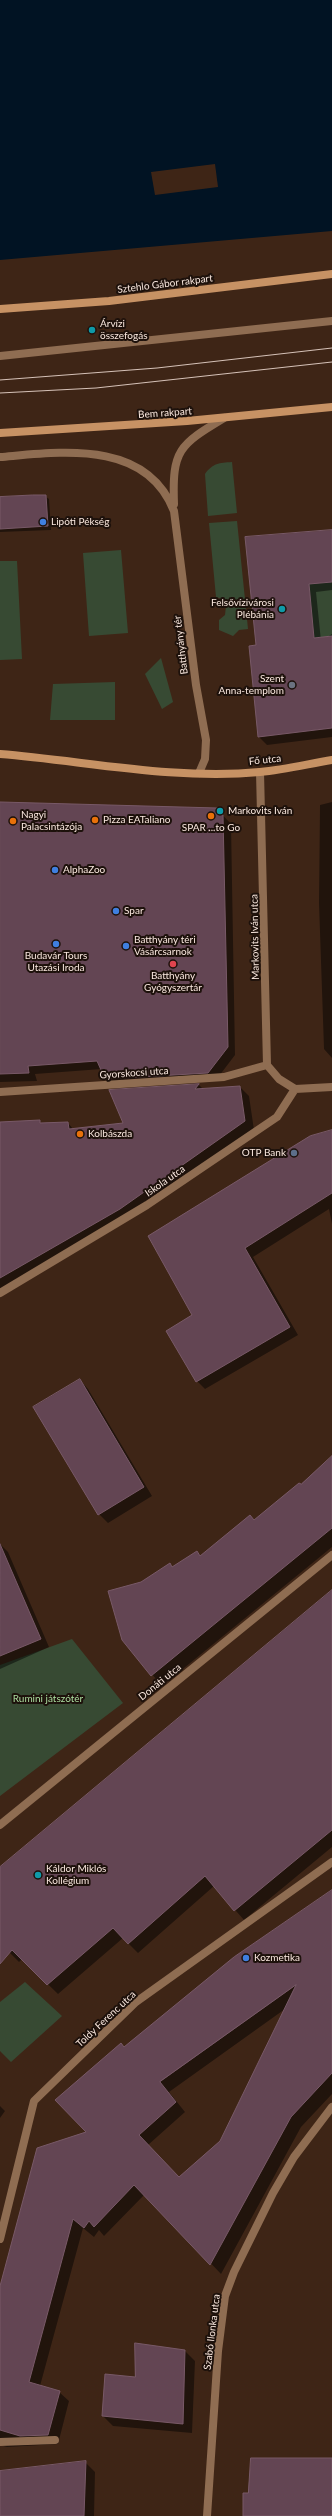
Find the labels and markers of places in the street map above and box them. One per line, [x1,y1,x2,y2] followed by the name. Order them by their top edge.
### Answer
[100,318,147,342] place label: Árvízi összefogás
[87,325,97,335] marker: Árvízi összefogás
[51,516,109,528] place label: Lipóti Pékség
[38,517,48,527] marker: Lipóti Pékség
[211,597,274,620] place label: Felsővízivárosi Plébánia
[277,604,287,614] marker: Felsővízivárosi Plébánia
[218,673,284,696] place label: Szent Anna-templom
[287,680,297,690] marker: Szent Anna-templom
[228,805,292,817] place label: Markovits Iván
[215,806,225,816] marker: Markovits Iván
[21,809,82,832] place label: Nagyi Palacsintázója
[206,811,216,821] marker: SPAR ...to Go
[103,814,170,826] place label: Pizza EATaliano
[90,815,100,825] marker: Pizza EATaliano
[8,816,18,826] marker: Nagyi Palacsintázója
[182,822,240,834] place label: SPAR ...to Go
[63,864,105,876] place label: AlphaZoo
[50,865,60,875] marker: AlphaZoo
[124,905,144,917] place label: Spar
[111,906,121,916] marker: Spar
[134,934,196,958] place label: Batthyány téri Vásárcsarnok
[51,939,61,949] marker: Budavár Tours Utazási Iroda
[121,941,131,951] marker: Batthyány téri Vásárcsarnok
[25,950,87,974] place label: Budavár Tours Utazási Iroda
[168,959,178,969] marker: Batthyány Gyógyszertár
[144,970,202,994] place label: Batthyány Gyógyszertár
[88,1128,132,1140] place label: Kolbászda
[75,1129,85,1139] marker: Kolbászda
[242,1147,286,1159] place label: OTP Bank
[289,1148,299,1158] marker: OTP Bank
[46,1863,106,1886] place label: Káldor Miklós Kollégium
[33,1870,43,1880] marker: Káldor Miklós Kollégium
[254,1952,300,1964] place label: Kozmetika
[241,1953,251,1963] marker: Kozmetika

